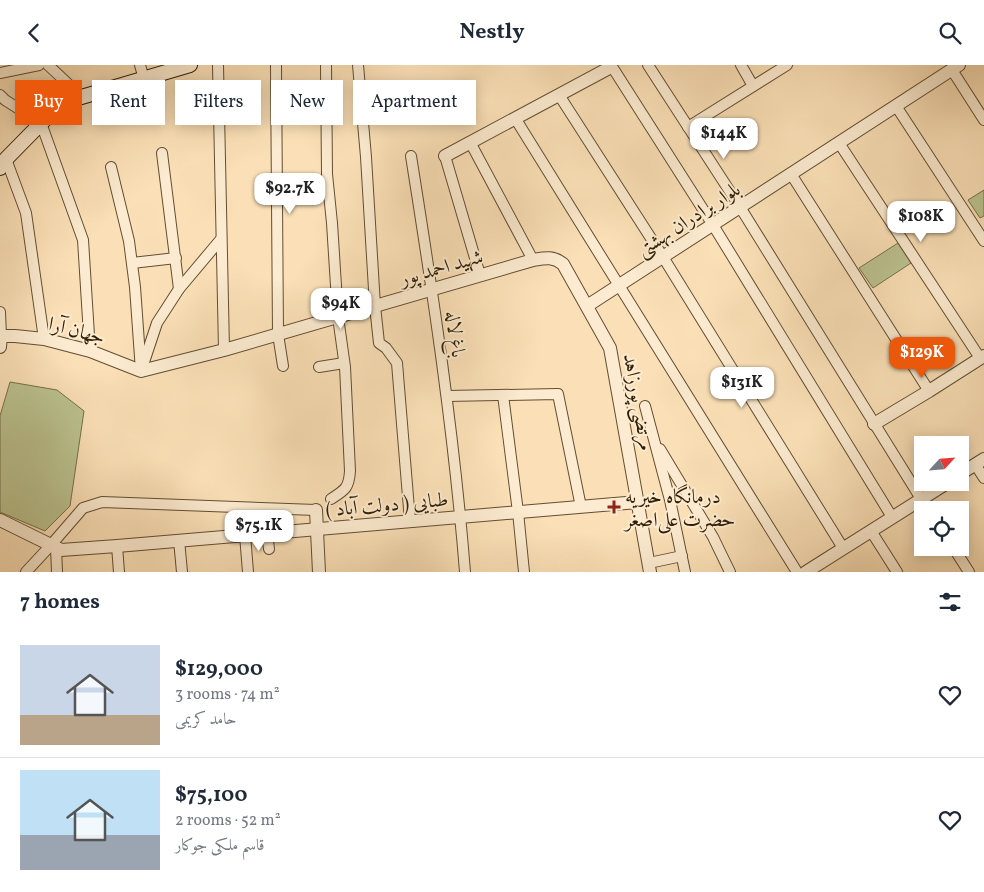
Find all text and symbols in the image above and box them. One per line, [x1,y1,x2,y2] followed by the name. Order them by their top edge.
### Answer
[459,17,525,48] text: Nestly
[20,19,48,47] icon: back
[936,19,964,47] icon: search
[15,80,82,125] chip: Buy
[92,80,165,125] chip: Rent
[175,80,261,125] chip: Filters
[271,80,343,125] chip: New
[353,80,476,125] chip: Apartment
[689,117,759,160] pin: $144K
[701,123,747,145] text: $144K
[249,173,331,215] pin: $92.7K
[632,177,747,265] street label: بلوار برادران بهشتی
[265,178,315,200] text: $92.7K
[886,201,956,243] pin: $108K
[898,206,944,228] text: $108K
[395,244,486,295] street label: شهید احمد پور
[311,287,371,330] pin: $94K
[322,293,360,315] text: $94K
[435,309,471,360] street label: باغ لاله
[45,311,108,353] street label: جهان آرا
[887,337,957,379] pin: $129K
[900,342,944,364] text: $129K
[615,351,659,453] street label: مرتضی پورزاهد
[707,367,777,409] pin: $131K
[721,372,763,394] text: $131K
[914,436,969,491] north arrow
[914,436,969,556] map controls
[623,483,735,535] place label: درمانگاه خیریه حضرت علی‌اصغر
[325,487,450,525] street label: طبایی ( دولت آباد )
[607,500,621,514] marker: درمانگاه خیریه حضرت علی‌اصغر
[914,501,969,556] button: locate
[218,509,300,552] pin: $75.1K
[236,515,282,537] text: $75.1K
[20,588,100,617] text: 7 homes
[936,588,964,616] icon: filters
[175,655,263,684] text: $129,000
[60,665,120,725] icon: home
[936,681,964,709] icon: heart
[175,684,280,706] text: 3 rooms · 74 m²
[175,709,237,731] text: حامد کریمی
[175,781,247,810] text: $75,100
[60,790,120,850] icon: home
[936,806,964,834] icon: heart
[175,810,281,832] text: 2 rooms · 52 m²
[175,835,264,857] text: قاسم ملکی جوکار

